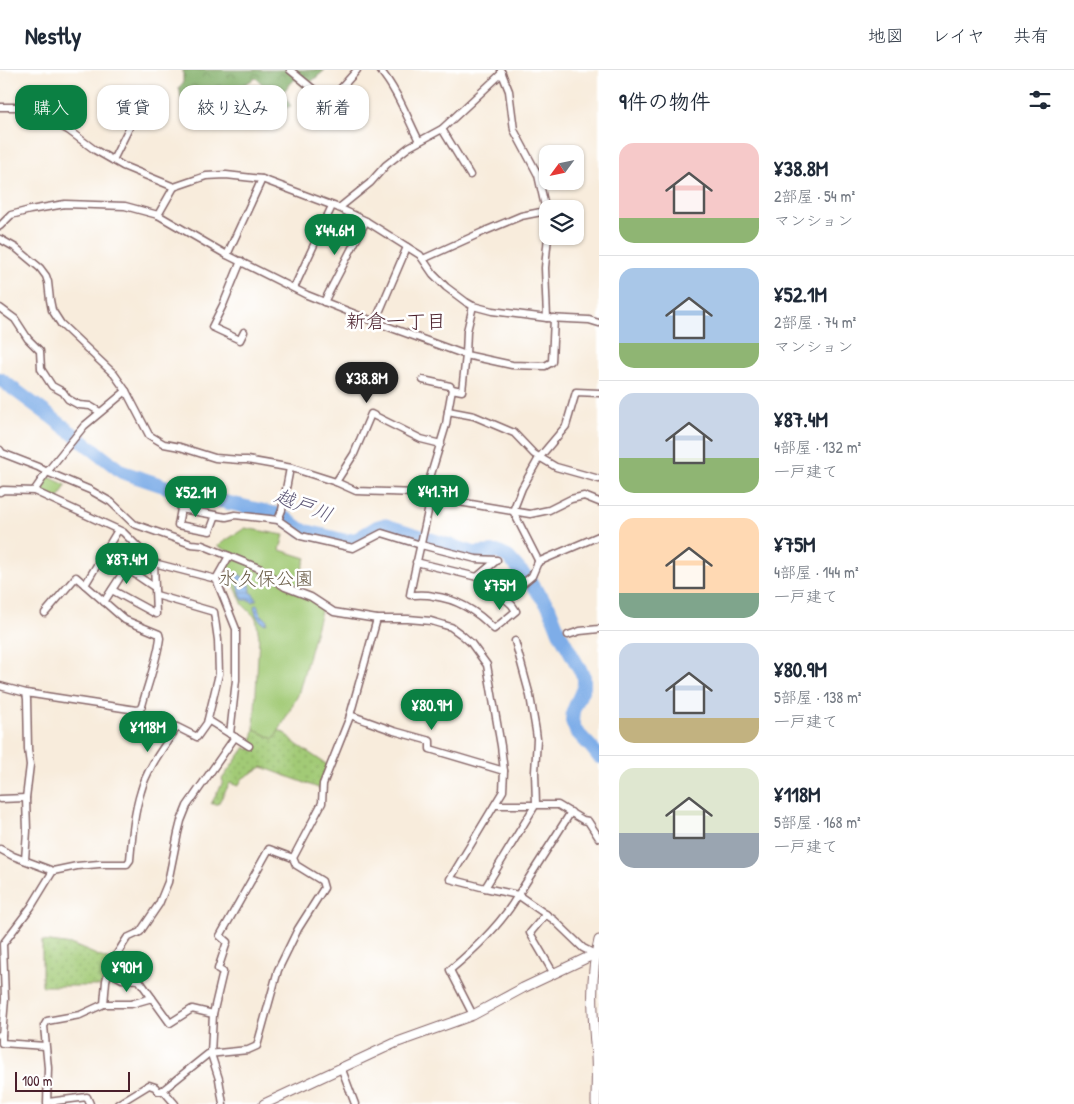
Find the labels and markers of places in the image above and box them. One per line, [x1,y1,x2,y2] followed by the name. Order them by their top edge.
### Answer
[294,214,376,256] pin: ¥44.6M
[326,362,408,404] pin: ¥38.8M
[397,474,479,517] pin: ¥41.7M
[155,476,237,518] pin: ¥52.1M
[86,542,168,585] pin: ¥87.4M
[470,568,530,611] pin: ¥75M
[391,688,473,731] pin: ¥80.9M
[113,710,183,753] pin: ¥118M
[97,950,157,993] pin: ¥90M

